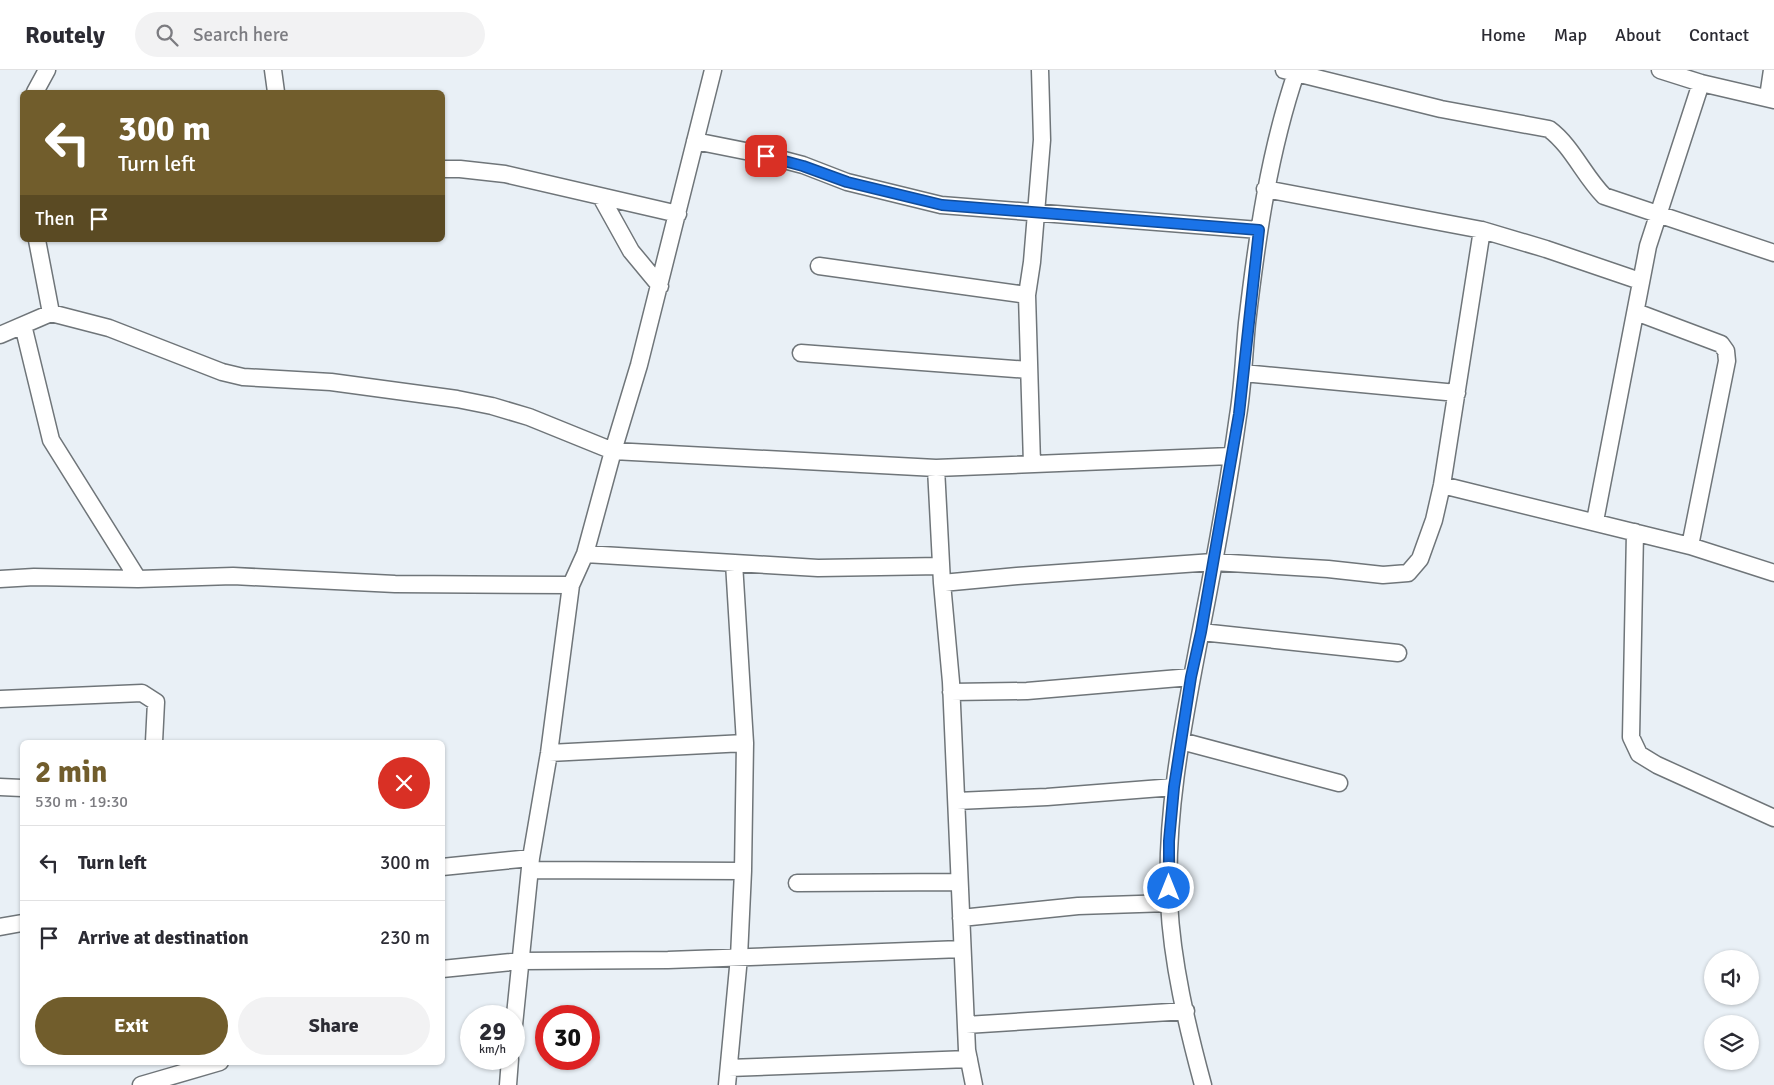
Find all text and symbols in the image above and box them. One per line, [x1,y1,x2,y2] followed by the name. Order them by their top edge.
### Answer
[135,12,485,57] search box
[25,20,105,50] text: Routely
[153,21,181,49] icon: search
[193,23,289,47] text: Search here
[1481,24,1526,46] text: Home
[1554,24,1587,46] text: Map
[1615,24,1661,46] text: About
[1689,24,1749,46] text: Contact
[118,107,211,150] text: 300 m
[35,110,100,175] icon: left
[745,135,787,177] pin
[752,142,780,170] icon: arrive
[118,150,196,177] text: Turn left
[85,205,113,233] icon: arrive
[35,207,75,231] text: Then
[35,754,107,791] text: 2 min
[378,757,430,809] button: close
[35,792,128,812] text: 530 m · 19:30
[35,849,63,877] icon: left
[78,851,147,875] text: Turn left
[380,851,430,875] text: 300 m
[1142,861,1194,913] position arrow
[35,924,63,952] icon: arrive
[78,926,249,950] text: Arrive at destination
[380,926,430,950] text: 230 m
[1704,950,1759,1070] map controls
[1704,950,1759,1005] button: sound
[35,997,228,1055] button: Exit
[238,997,430,1055] button: Share
[535,1005,600,1070] speed limit sign: 30
[1704,1015,1759,1070] button: layers
[479,1016,506,1047] text: 29
[479,1042,506,1057] text: km/h

